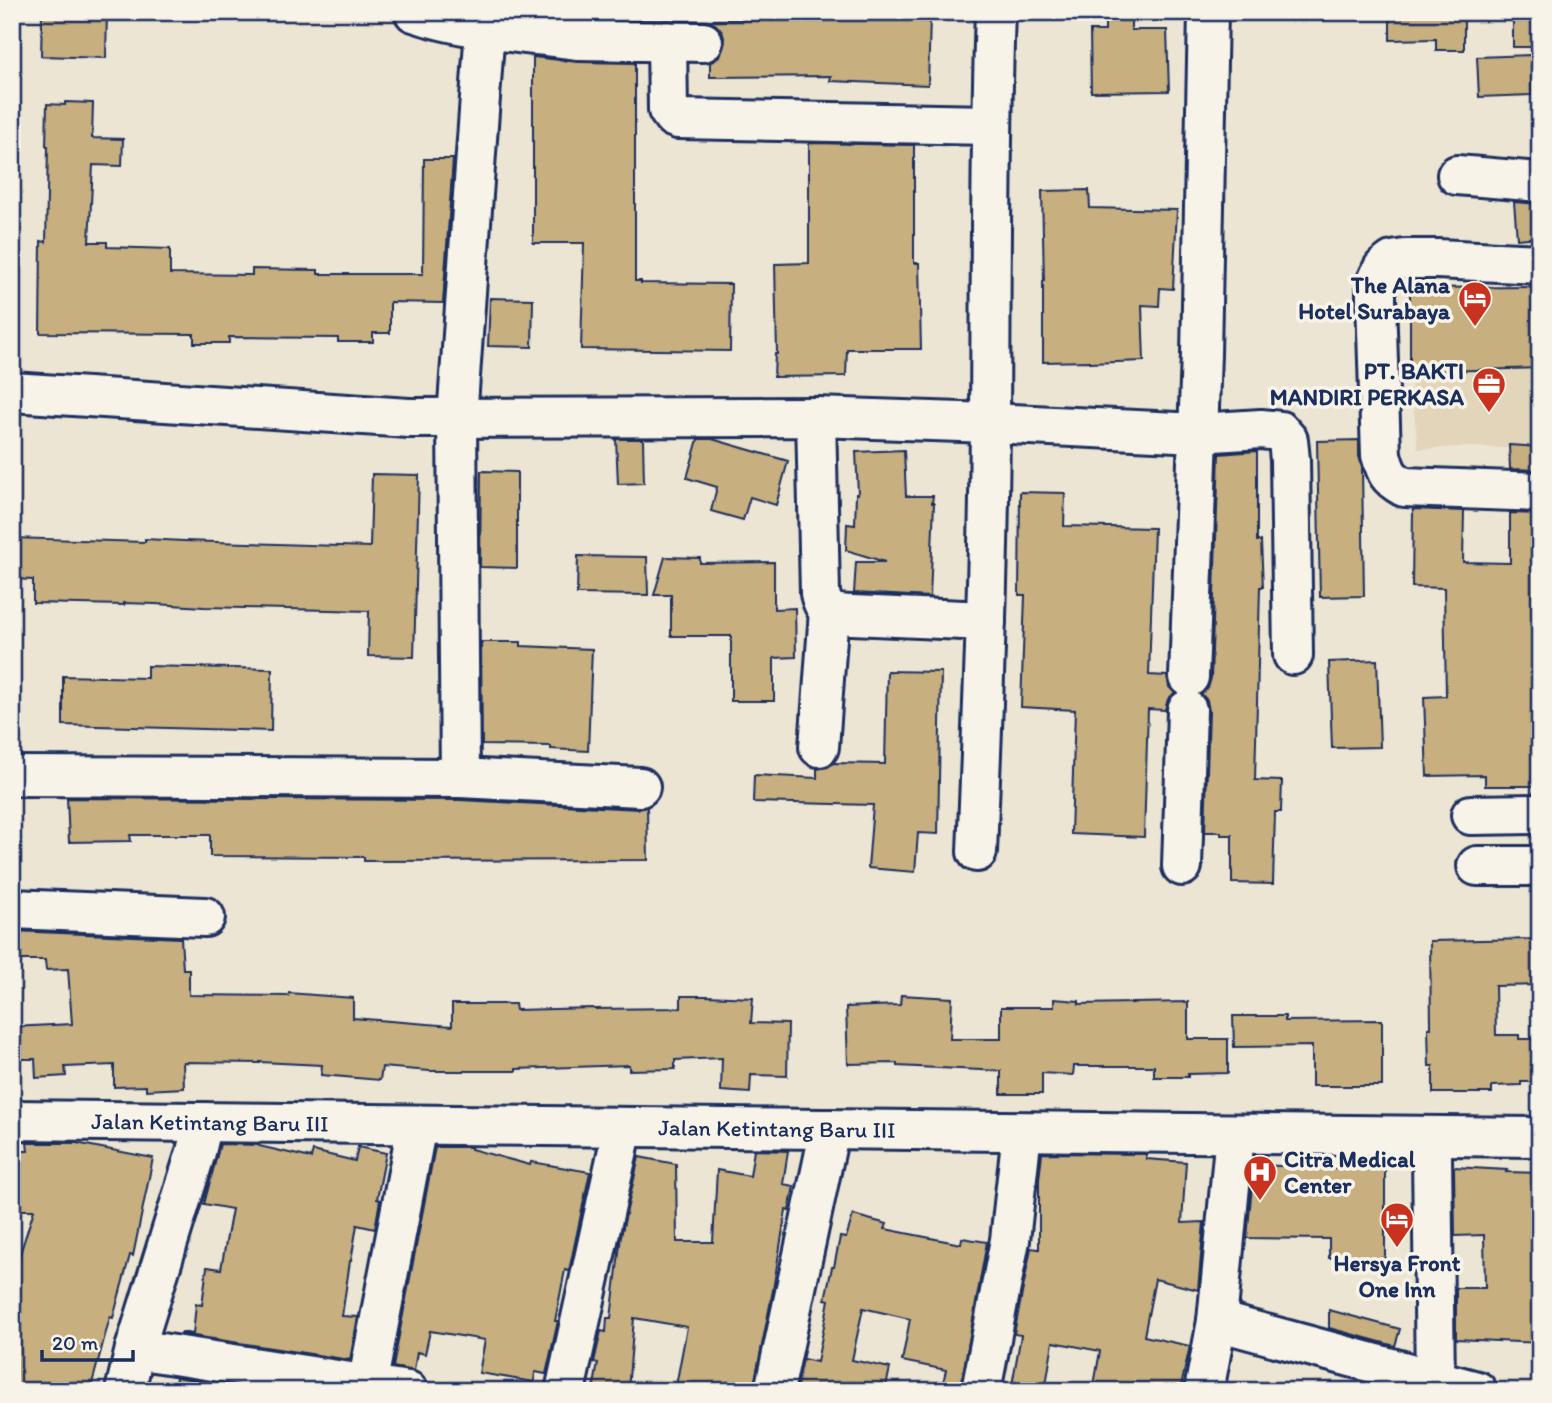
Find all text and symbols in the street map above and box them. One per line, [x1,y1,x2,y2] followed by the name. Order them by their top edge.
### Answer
[1298,271,1451,325] place label: The Alana Hotel Surabaya
[1456,279,1494,328] hotel icon: The Alana Hotel Surabaya
[1270,357,1464,411] place label: PT. BAKTI MANDIRI PERKASA
[1470,365,1508,414] office icon: PT. BAKTI MANDIRI PERKASA
[91,1107,329,1138] street label: Jalan Ketintang Baru III
[658,1113,896,1144] street label: Jalan Ketintang Baru III
[1284,1145,1416,1199] place label: Citra Medical Center
[1241,1153,1279,1202] hospital icon: Citra Medical Center
[1378,1200,1416,1249] hotel icon: Hersya Front One Inn
[1334,1249,1461,1303] place label: Hersya Front One Inn
[42,1319,133,1363] scale bar
[52,1330,99,1355] text: 20 m

